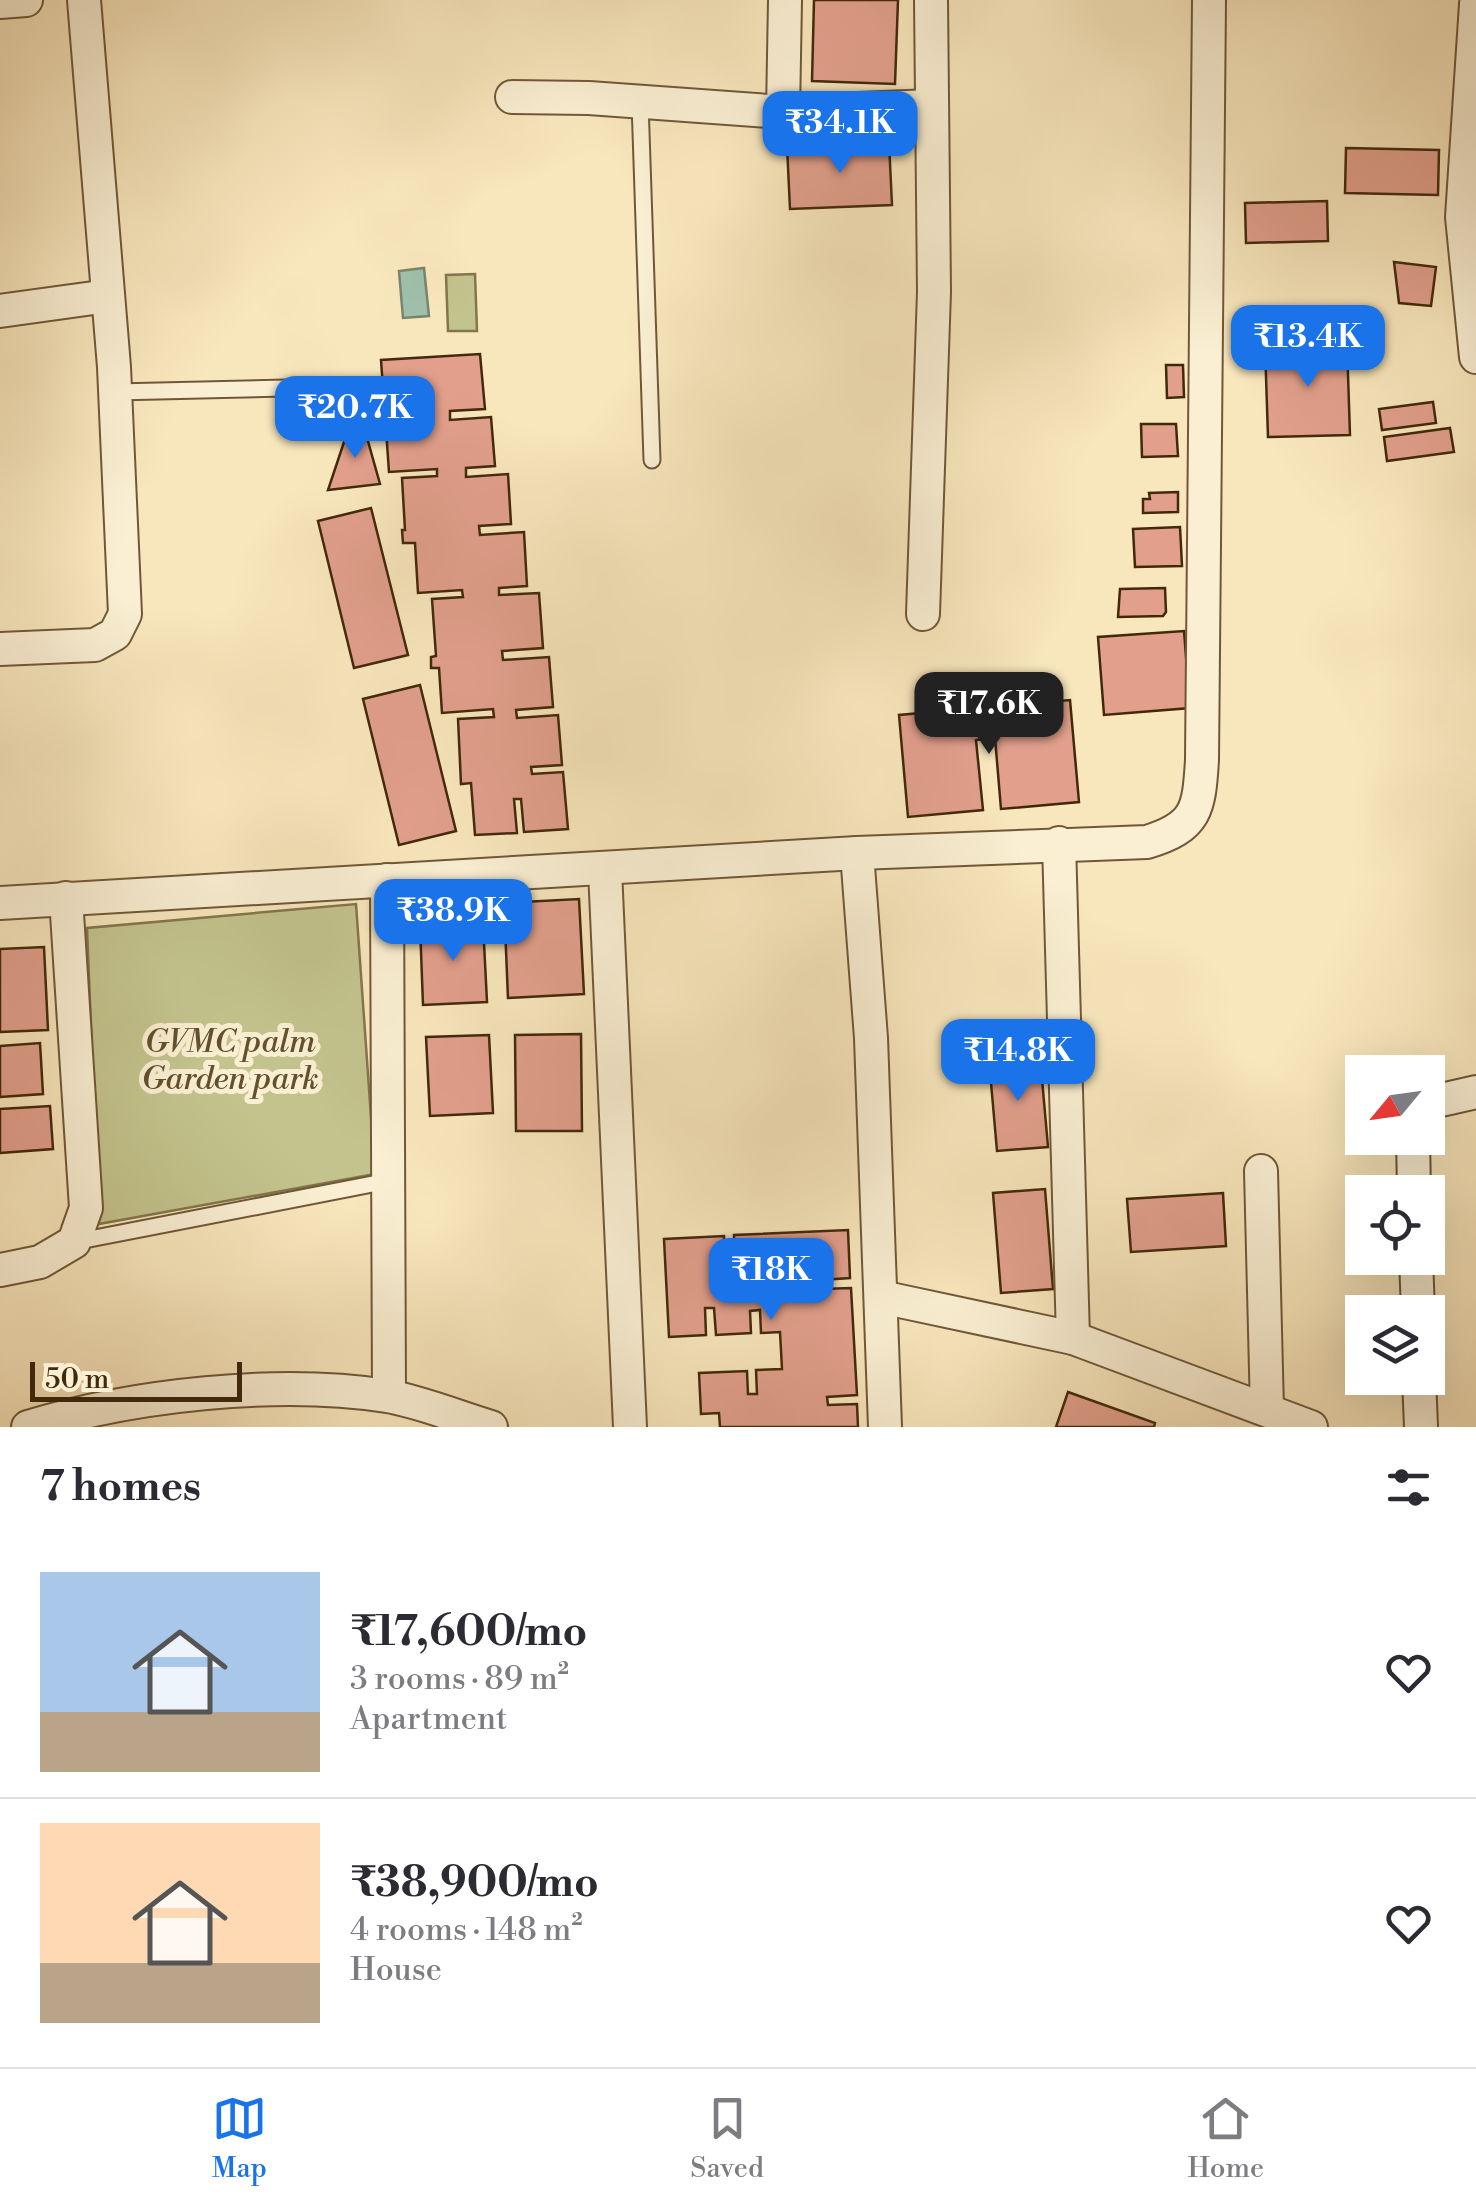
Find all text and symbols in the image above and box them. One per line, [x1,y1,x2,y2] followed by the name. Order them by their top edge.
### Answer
[759,91,921,176] pin: ₹34.1K
[785,103,895,143] text: ₹34.1K
[1227,305,1389,390] pin: ₹13.4K
[1253,317,1363,357] text: ₹13.4K
[274,376,436,461] pin: ₹20.7K
[297,388,413,428] text: ₹20.7K
[908,672,1070,757] pin: ₹17.6K
[936,684,1042,724] text: ₹17.6K
[372,879,534,964] pin: ₹38.9K
[396,891,510,931] text: ₹38.9K
[937,1019,1099,1104] pin: ₹14.8K
[141,1022,319,1099] park label: GVMC palm Garden park
[963,1031,1073,1071] text: ₹14.8K
[1345,1055,1445,1155] north arrow
[1345,1055,1445,1395] map controls
[1345,1175,1445,1275] button: locate
[712,1238,830,1323] pin: ₹18K
[731,1250,811,1290] text: ₹18K
[1345,1295,1445,1395] button: layers
[30,1357,242,1402] scale bar
[45,1362,109,1397] text: 50 m
[1381,1460,1436,1515] icon: filters
[40,1461,201,1514] text: 7 homes
[350,1606,587,1659] text: ₹17,600/mo
[120,1612,240,1732] icon: home
[1381,1645,1436,1700] icon: heart
[350,1659,569,1699] text: 3 rooms · 89 m²
[350,1699,507,1739] text: Apartment
[350,1857,599,1910] text: ₹38,900/mo
[120,1863,240,1983] icon: home
[1381,1896,1436,1951] icon: heart
[350,1910,583,1950] text: 4 rooms · 148 m²
[350,1950,442,1990] text: House
[212,2091,267,2186] tab: Map
[690,2091,764,2186] tab: Saved
[1187,2091,1264,2186] tab: Home

